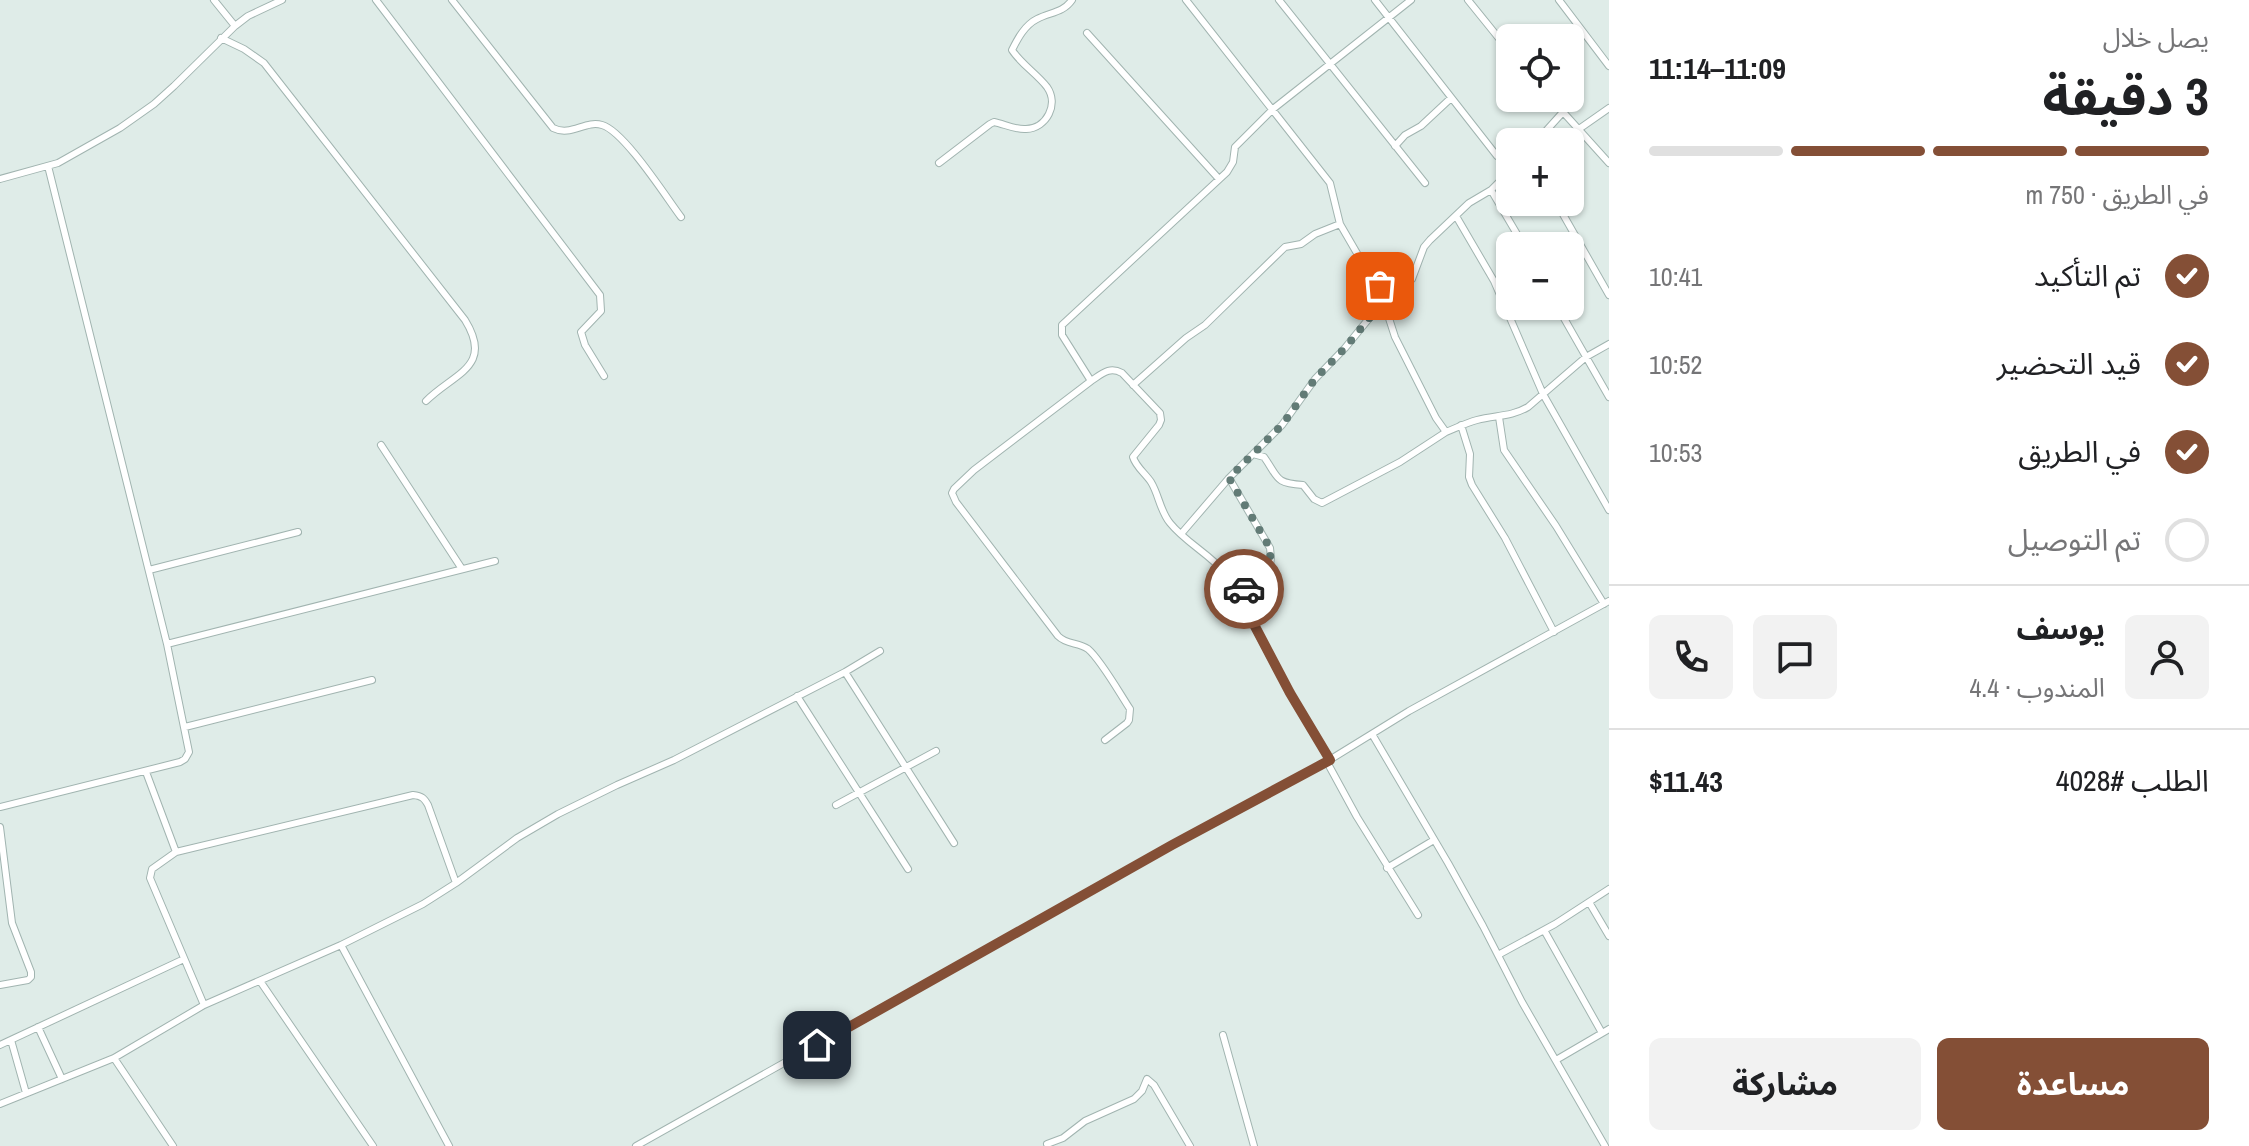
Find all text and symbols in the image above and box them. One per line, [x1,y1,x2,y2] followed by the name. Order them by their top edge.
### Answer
[2103,20,2209,55] text: يصل خلال
[1496,24,1584,320] map controls
[1496,24,1584,112] button: locate
[1649,48,1786,88] text: 11:09–11:14
[2043,61,2209,131] text: 3 دقيقة
[1496,128,1584,216] button: +
[2026,177,2209,212] text: في الطريق · 750 m
[1496,232,1584,320] button: −
[1346,252,1414,320] pin
[2165,254,2209,298] icon: check
[2034,255,2141,295] text: تم التأكيد
[1649,259,1702,294] text: 10:41
[1358,264,1402,308] icon: bag
[2165,342,2209,386] icon: check
[1997,343,2141,383] text: قيد التحضير
[1649,347,1702,382] text: 10:52
[2165,430,2209,474] icon: check
[2018,431,2141,471] text: في الطريق
[1649,435,1702,470] text: 10:53
[2008,519,2141,559] text: تم التوصيل
[1204,549,1284,629] courier
[1222,567,1266,611] icon: car
[2017,608,2105,648] text: يوسف
[1649,615,1733,699] button: phone
[1753,615,1837,699] button: chat
[2125,615,2209,699] button: person
[1969,670,2105,705] text: المندوب · 4.4
[2056,760,2209,800] text: الطلب #4028
[1649,761,1723,801] text: $11.43
[783,1011,851,1079] pin
[795,1023,839,1067] icon: home
[1649,1038,1921,1130] button: مشاركة
[1937,1038,2209,1130] button: مساعدة

